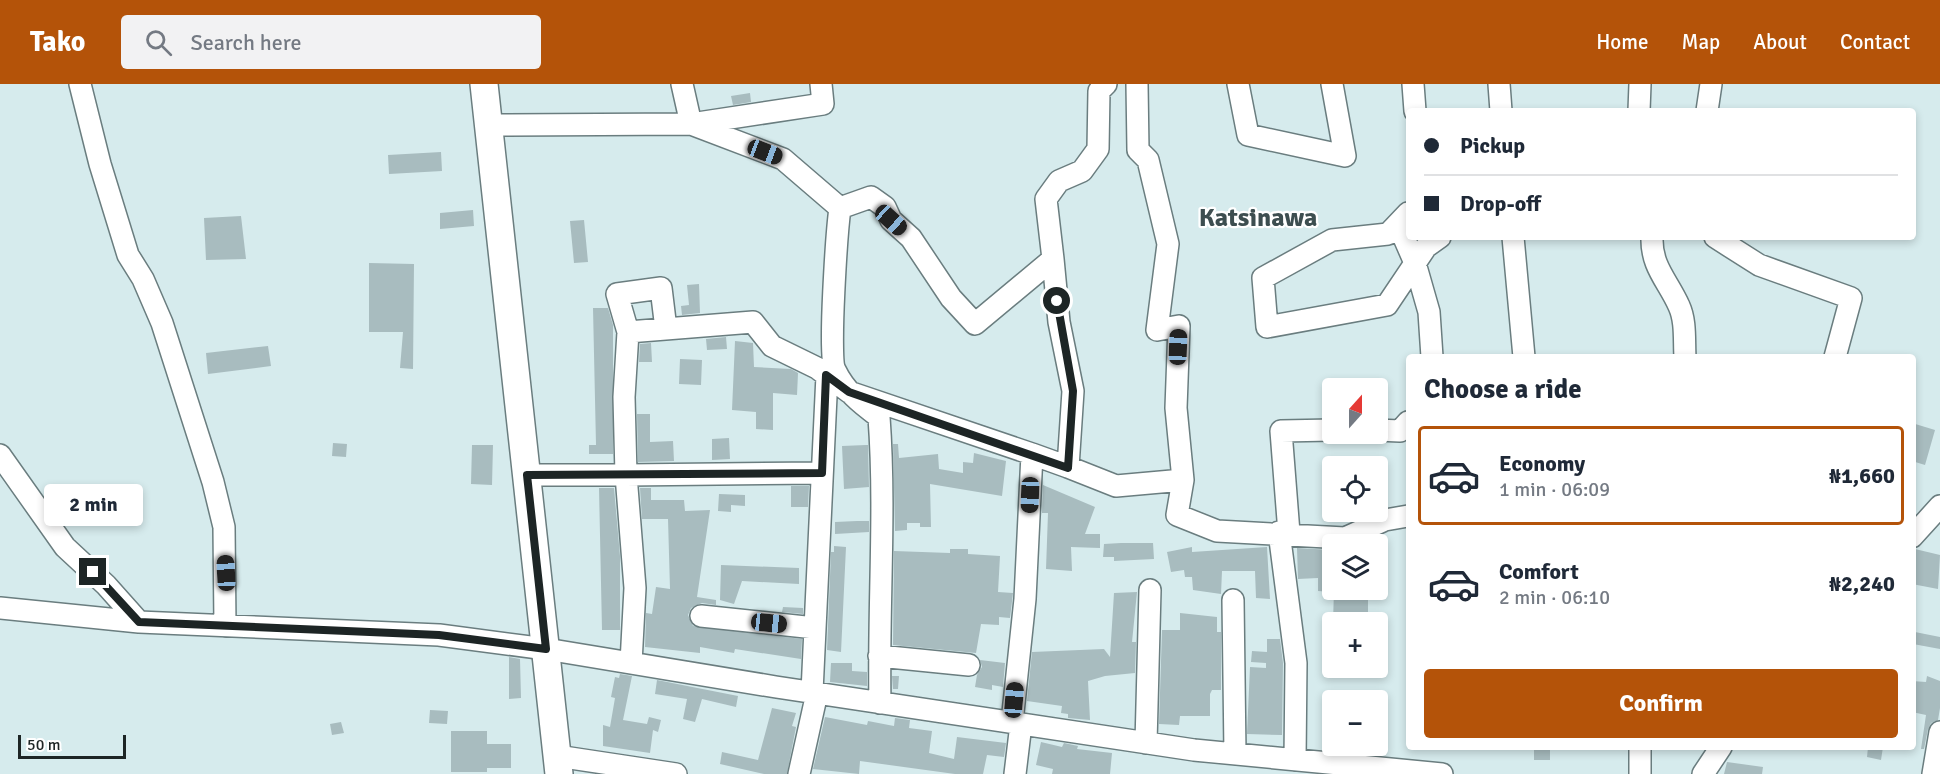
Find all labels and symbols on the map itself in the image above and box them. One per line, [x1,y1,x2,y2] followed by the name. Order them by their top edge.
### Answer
[745,137,785,167] car
[872,201,910,239] car
[1199,202,1317,234] district label: Katsinawa
[1043,287,1070,314] route start
[1168,329,1188,365] car
[1322,378,1388,444] north arrow
[1020,477,1040,513] car
[44,485,142,527] callout: 2 min
[216,555,236,591] car
[79,558,106,585] route end
[750,612,788,634] car
[1003,681,1025,719] car
[18,732,126,760] scale bar

